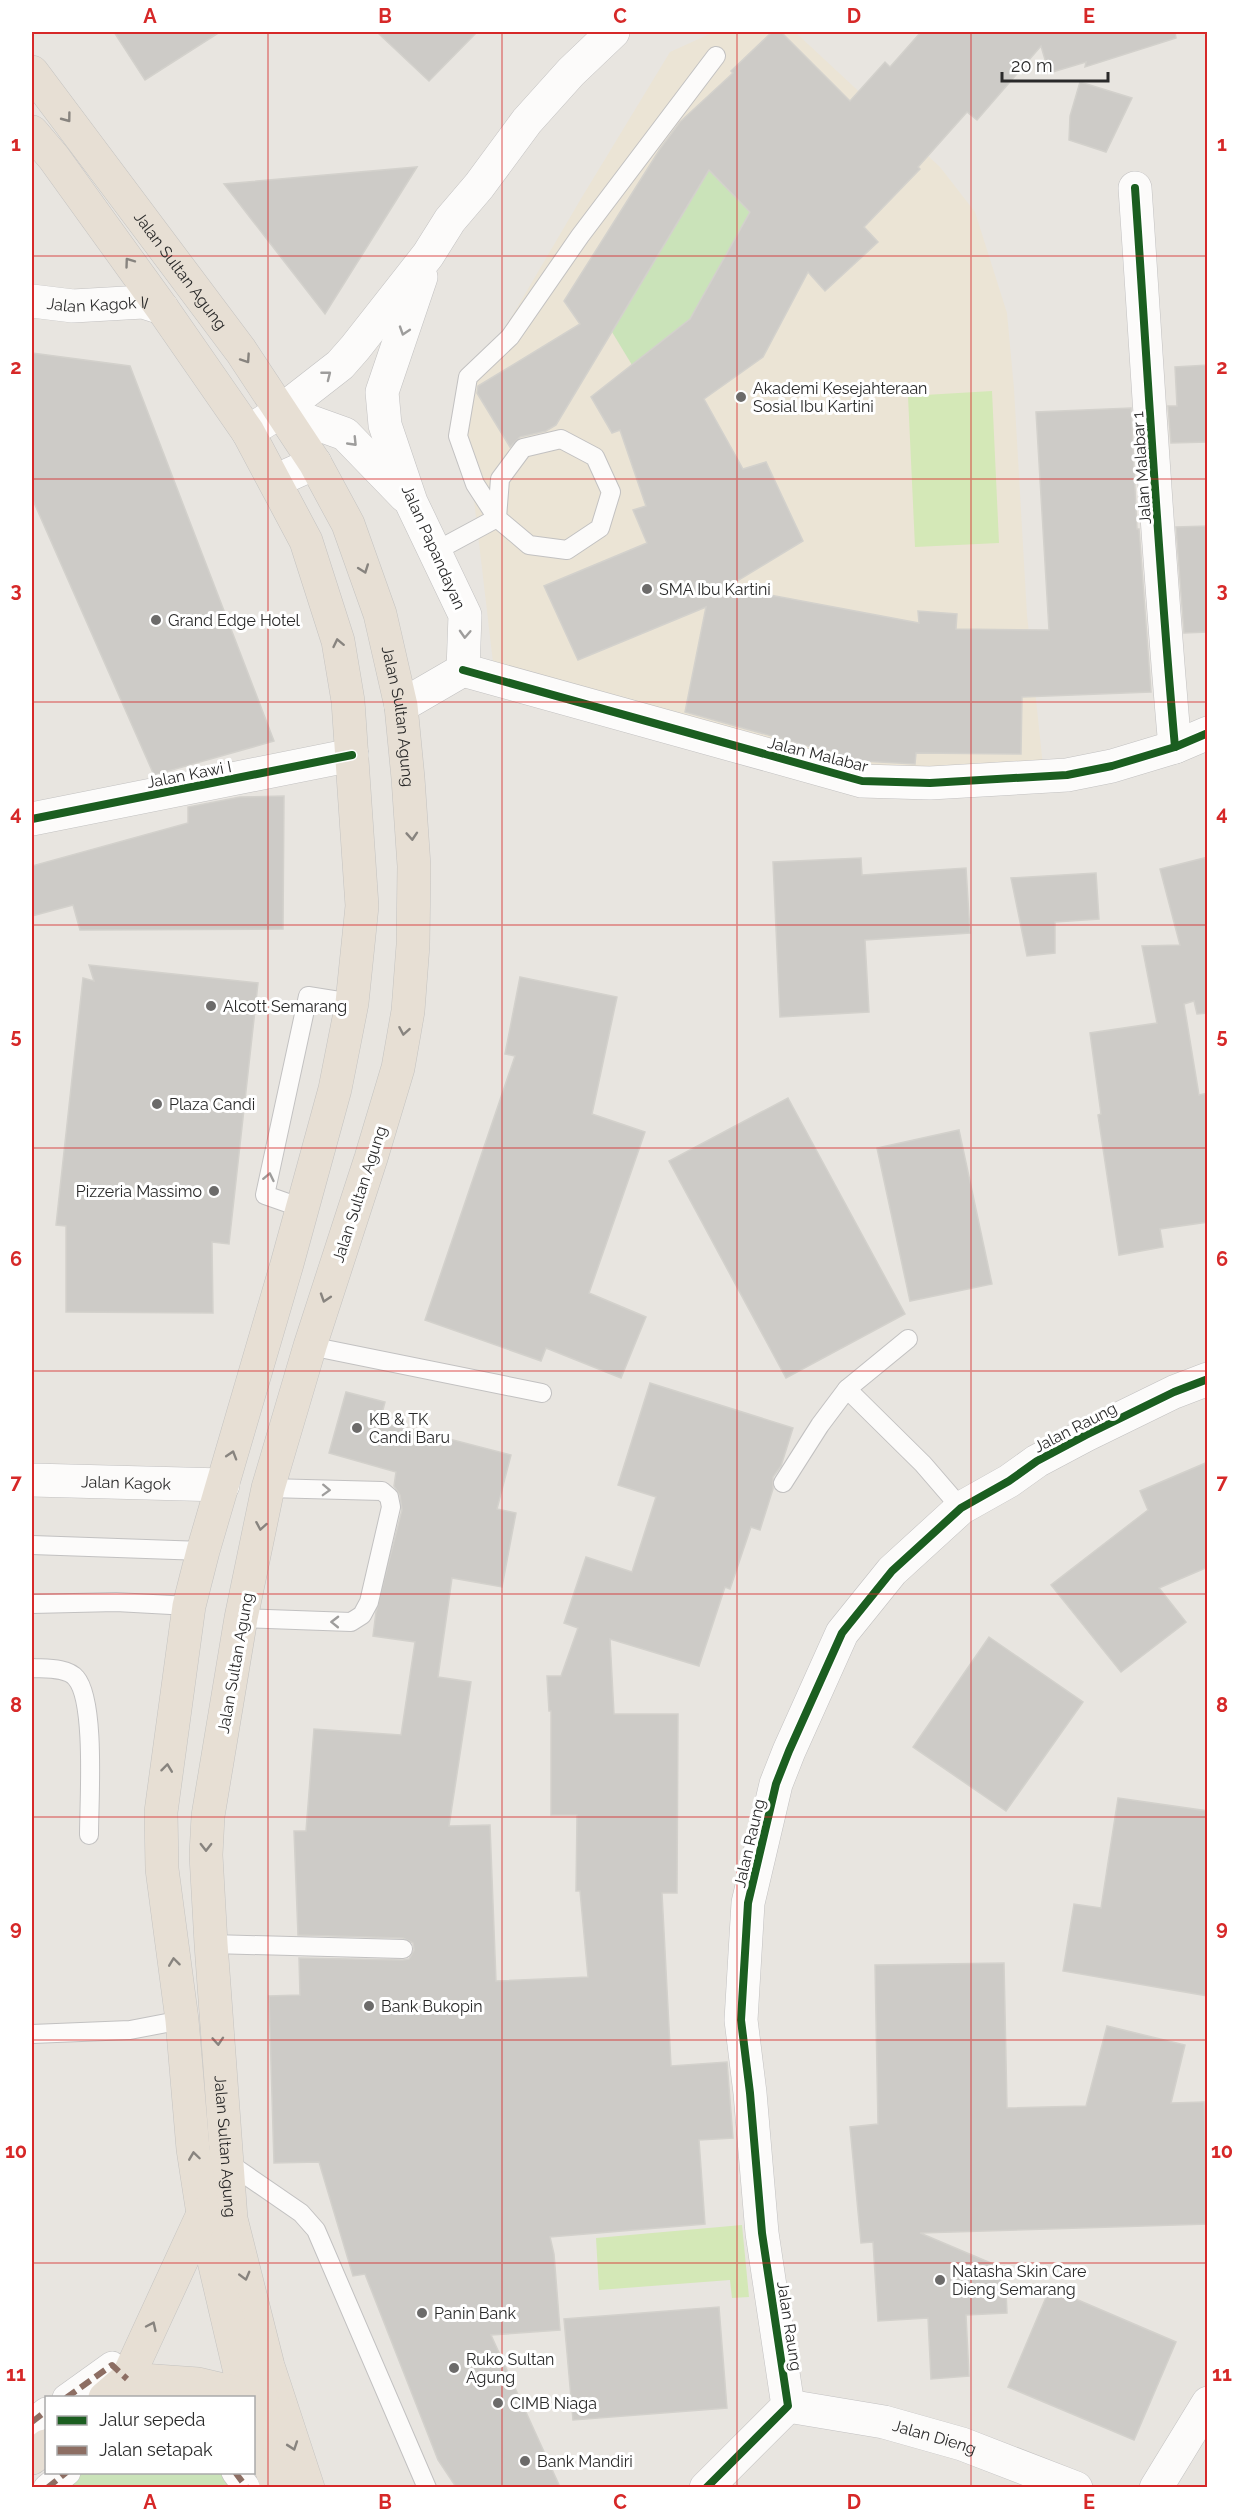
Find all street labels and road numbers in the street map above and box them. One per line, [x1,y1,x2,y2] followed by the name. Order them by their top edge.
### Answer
[130,208,231,334] street label: Jalan Sultan Agung
[46,293,151,316] street label: Jalan Kagok II
[1128,411,1155,525] street label: Jalan Malabar 1
[398,482,470,612] street label: Jalan Papandayan
[378,644,418,788] street label: Jalan Sultan Agung
[766,733,870,776] street label: Jalan Malabar
[145,757,233,792] street label: Jalan Kawi I
[328,1123,391,1265] street label: Jalan Sultan Agung
[1031,1398,1120,1456] street label: Jalan Raung
[81,1472,172,1494] street label: Jalan Kagok
[214,1591,257,1735] street label: Jalan Sultan Agung
[730,1797,769,1889] street label: Jalan Raung
[211,2075,240,2218] street label: Jalan Sultan Agung
[773,2280,806,2372] street label: Jalan Raung
[890,2416,979,2459] street label: Jalan Dieng

